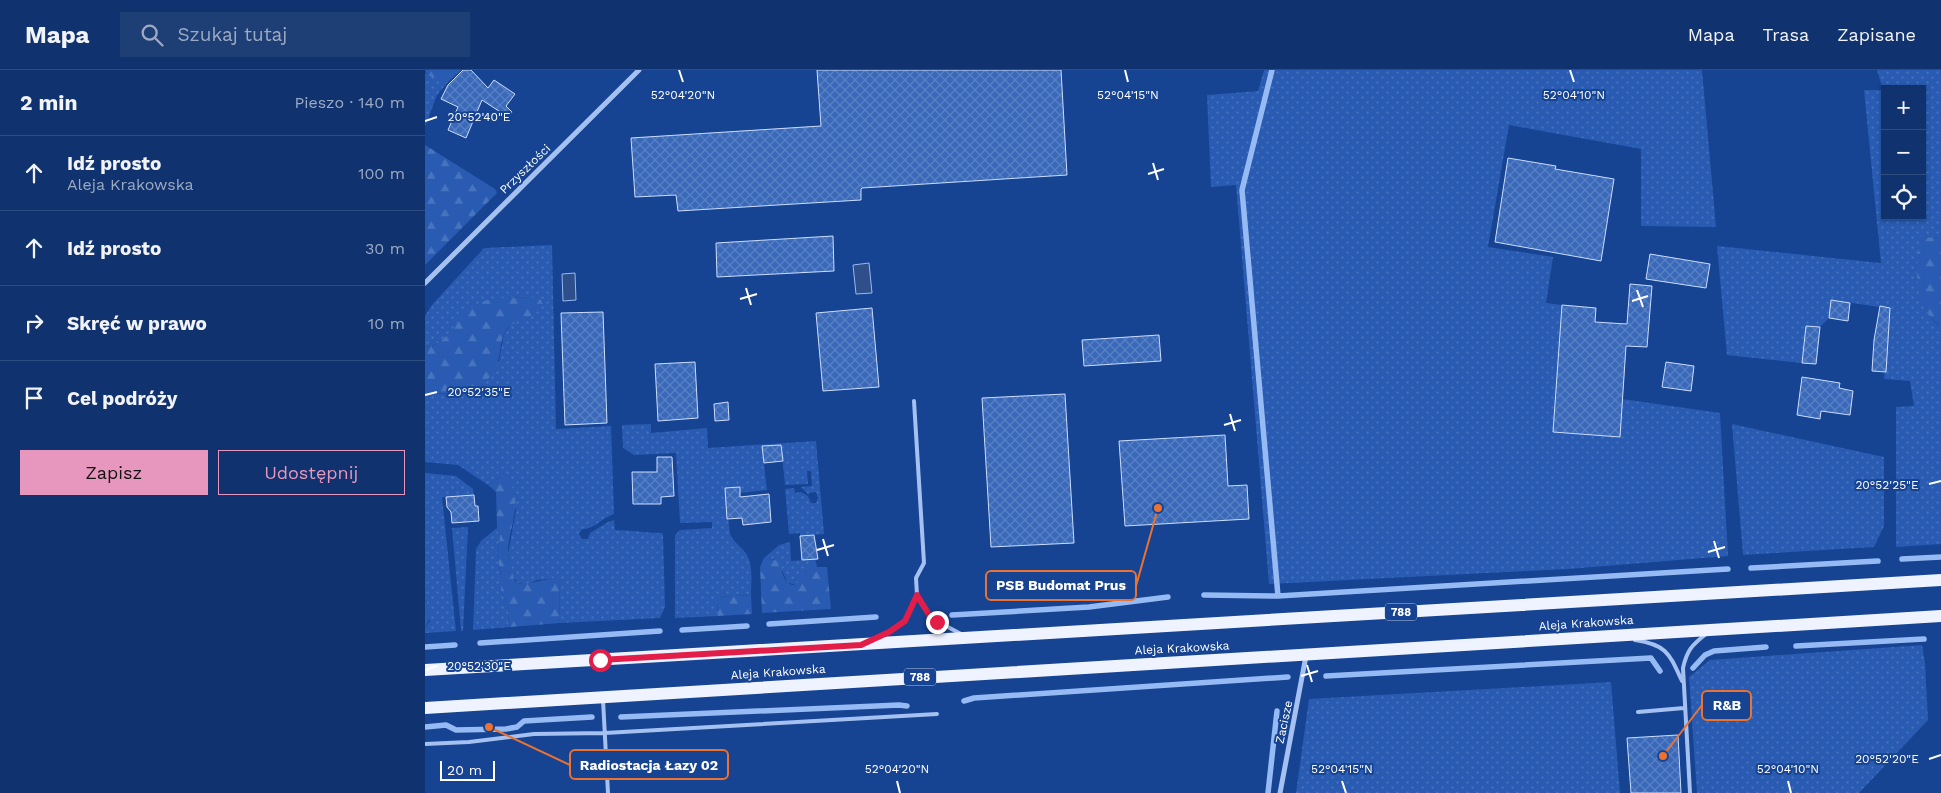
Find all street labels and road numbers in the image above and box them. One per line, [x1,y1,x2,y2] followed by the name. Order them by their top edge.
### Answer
[497,141,553,197] street label: Przyszłości
[1385,604,1417,620] road number: 788
[1538,613,1634,633] street label: Aleja Krakowska
[1134,639,1230,657] street label: Aleja Krakowska
[730,662,826,682] street label: Aleja Krakowska
[904,668,936,686] road number: 788
[1273,699,1295,745] street label: Zacisze

